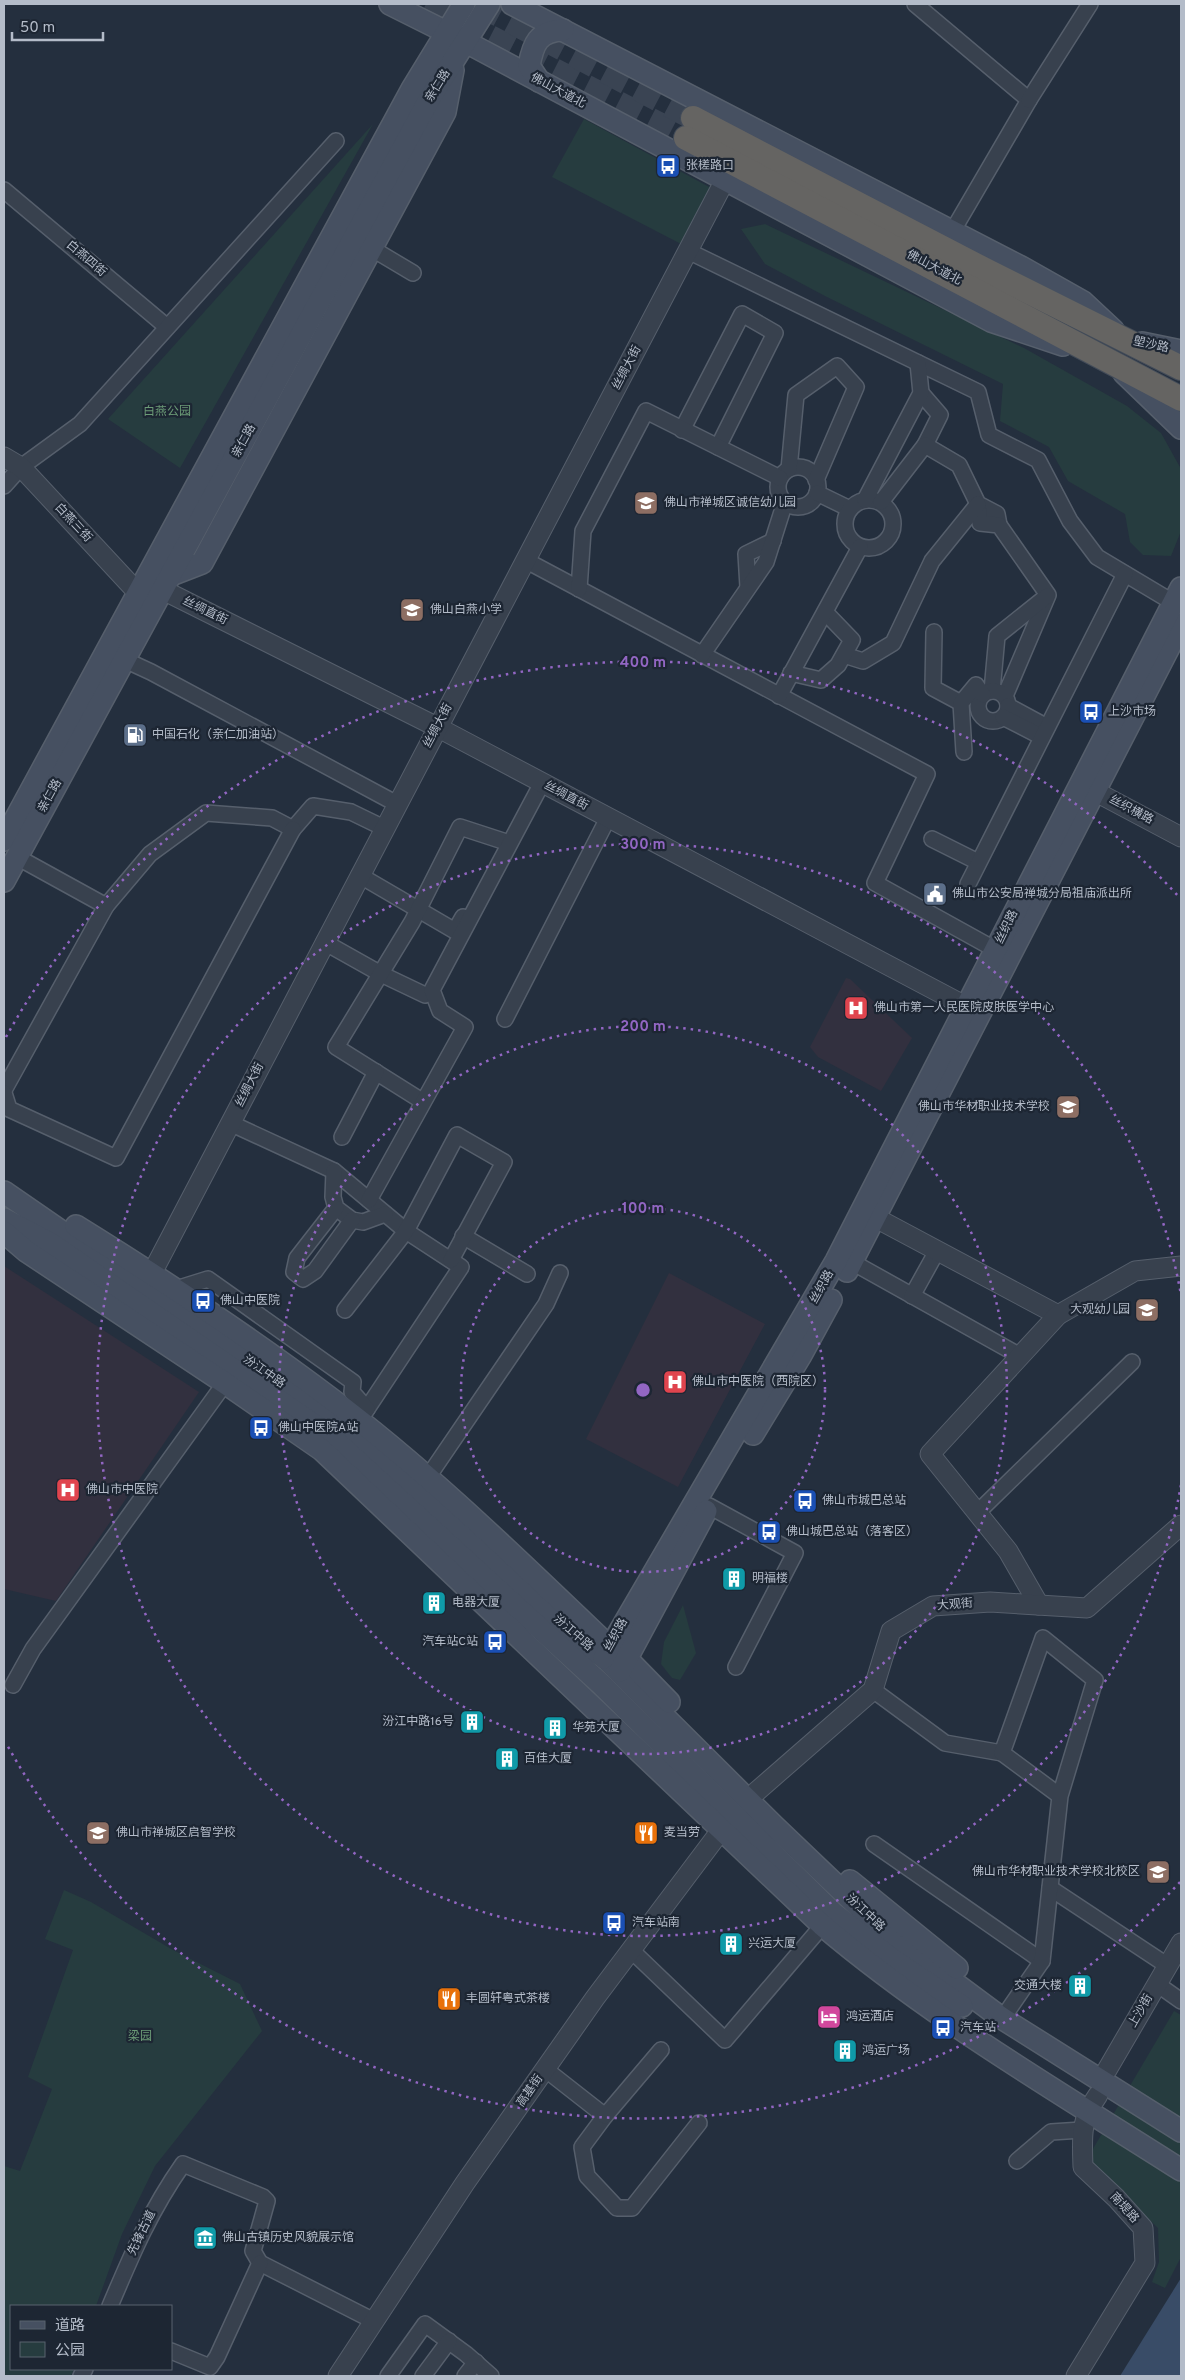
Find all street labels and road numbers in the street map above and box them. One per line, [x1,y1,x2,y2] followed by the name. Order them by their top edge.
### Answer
[422,66,454,106] street label: 亲仁路
[528,70,588,112] street label: 佛山大道北
[62,237,110,281] street label: 白燕四街
[904,247,964,289] street label: 佛山大道北
[1132,333,1170,357] street label: 塱沙路
[609,343,645,393] street label: 丝绸大街
[228,421,260,461] street label: 亲仁路
[51,500,95,546] street label: 白燕三街
[180,593,230,629] street label: 丝绸直街
[420,701,456,751] street label: 丝绸大街
[34,776,66,816] street label: 亲仁路
[541,778,591,814] street label: 丝绸直街
[1106,792,1156,828] street label: 丝织横路
[992,907,1022,947] street label: 丝织路
[232,1060,268,1110] street label: 丝绸大街
[806,1267,838,1307] street label: 丝织路
[240,1352,288,1392] street label: 汾江中路
[936,1595,974,1615] street label: 大观街
[550,1611,596,1655] street label: 汾江中路
[600,1615,632,1655] street label: 丝织路
[842,1891,888,1935] street label: 汾江中路
[1125,1991,1157,2031] street label: 上沙街
[513,2072,547,2110] street label: 高基街
[1106,2189,1142,2227] street label: 南堤路
[124,2208,160,2258] street label: 先锋古道

